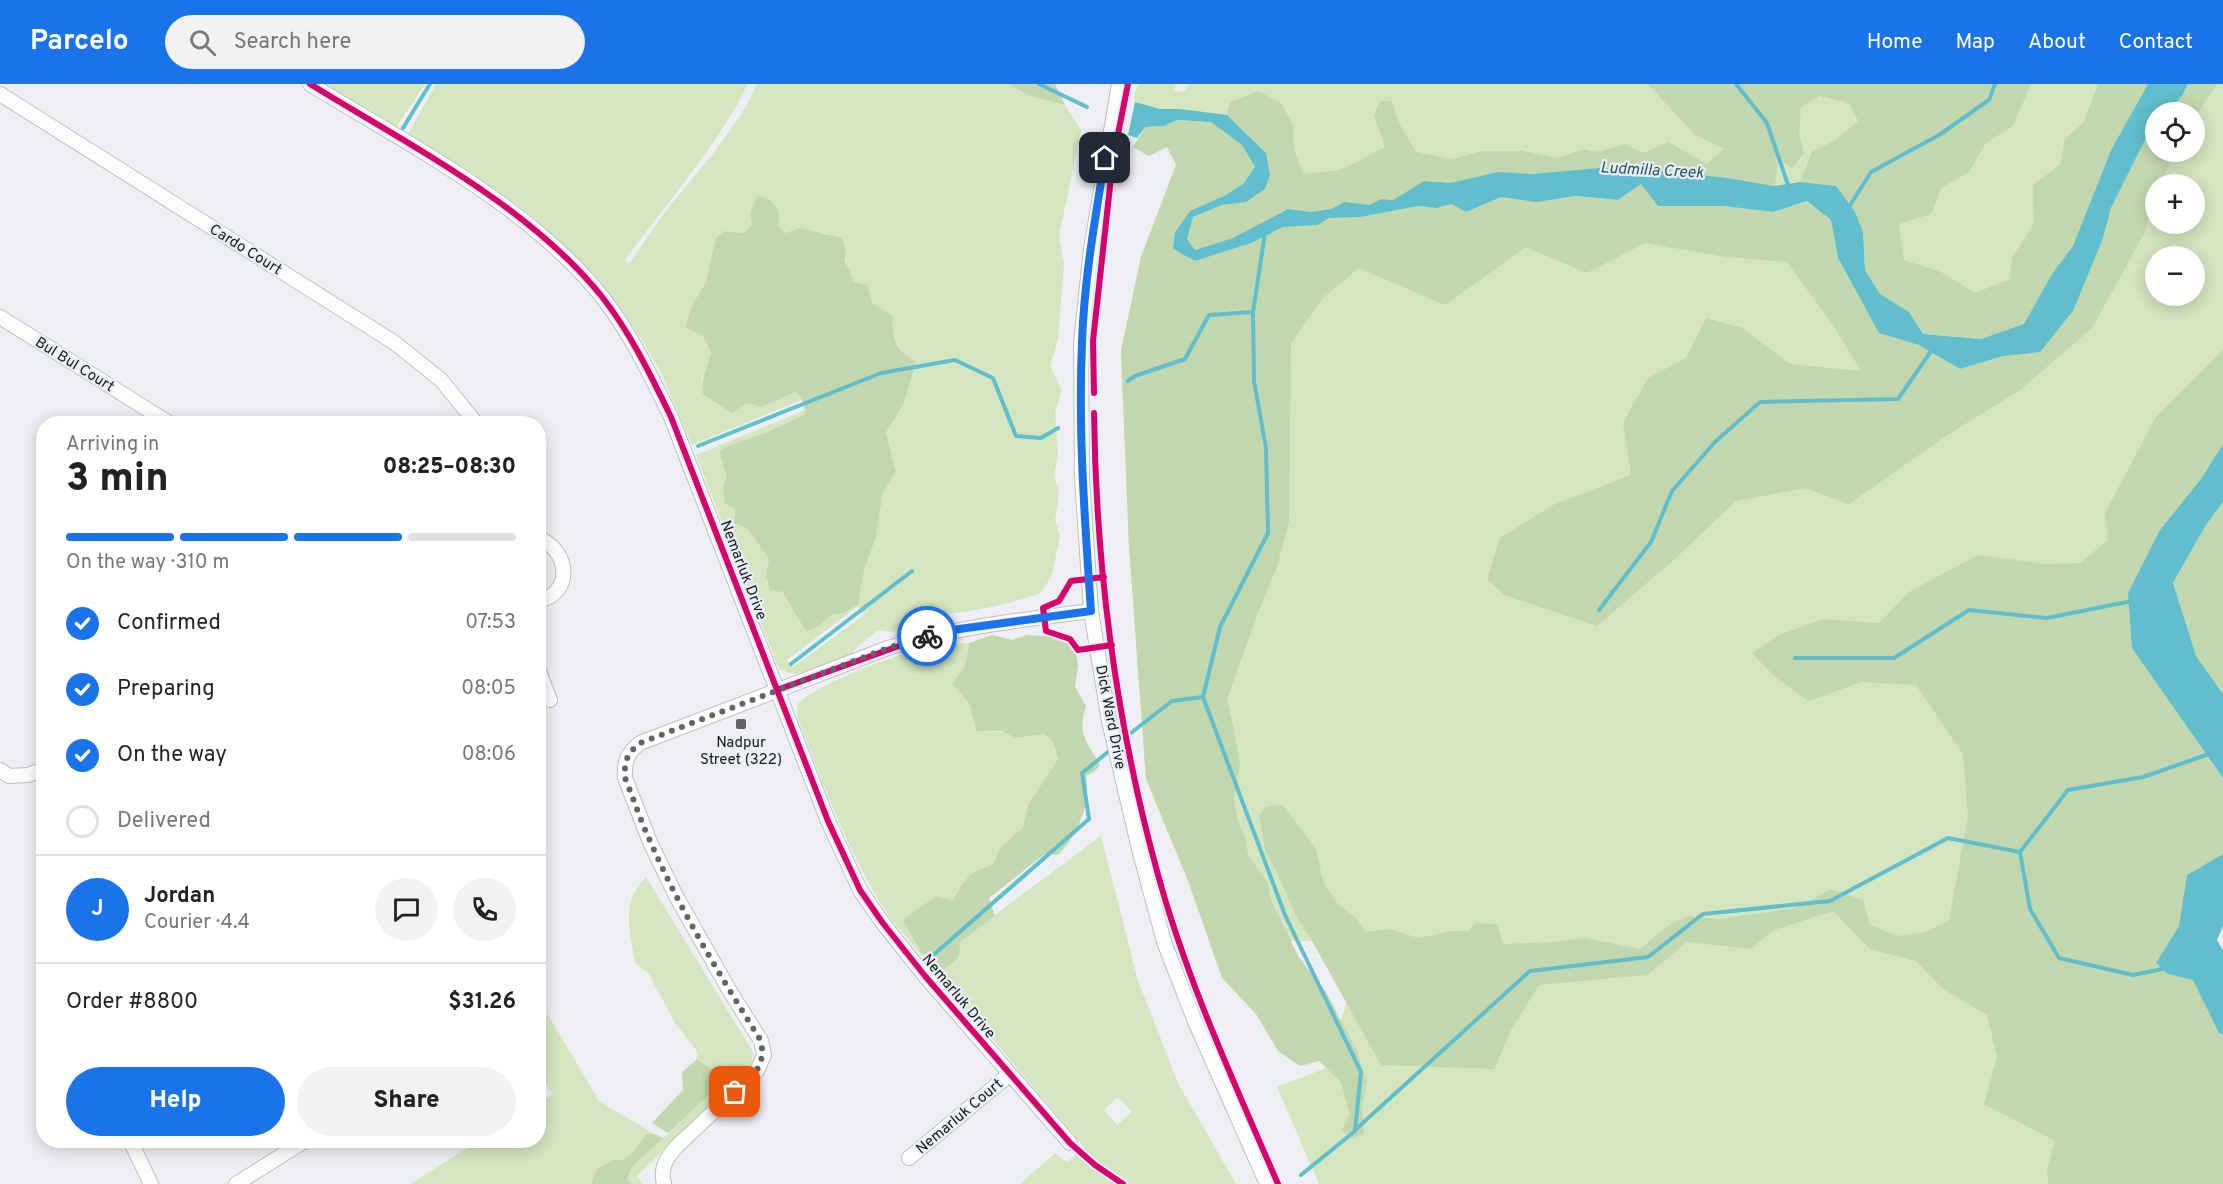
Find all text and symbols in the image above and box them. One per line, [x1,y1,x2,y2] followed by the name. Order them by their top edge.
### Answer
[165,15,585,69] search box
[30,24,129,60] text: Parcelo
[186,26,219,59] icon: search
[234,29,351,56] text: Search here
[1867,29,1923,56] text: Home
[1956,29,1995,56] text: Map
[2028,29,2086,56] text: About
[2119,29,2193,56] text: Contact
[2145,102,2205,306] map controls
[2145,102,2205,162] button: locate
[1079,132,1130,183] pin
[1088,141,1121,174] icon: home
[1600,158,1705,184] water label: Ludmilla Creek
[2145,174,2205,234] button: +
[205,220,285,280] street label: Cardo Court
[2145,246,2205,306] button: −
[31,333,117,397] street label: Bul Bul Court
[66,432,159,458] text: Arriving in
[383,454,516,481] text: 08:25–08:30
[66,456,169,505] text: 3 min
[715,518,770,623] street label: Nemarluk Drive
[66,550,229,576] text: On the way · 310 m
[897,606,957,666] courier
[66,607,99,640] icon: check
[117,610,221,637] text: Confirmed
[465,610,516,636] text: 07:53
[911,620,944,653] icon: bike
[1090,663,1129,771] street label: Dick Ward Drive
[66,673,99,706] icon: check
[117,676,215,703] text: Preparing
[461,676,516,702] text: 08:05
[734,717,748,731] marker: Nadpur Street (322)
[700,734,782,770] place label: Nadpur Street (322)
[66,739,99,772] icon: check
[117,742,227,769] text: On the way
[462,742,516,768] text: 08:06
[117,808,211,835] text: Delivered
[375,878,438,941] button: chat
[453,878,516,941] button: phone
[144,883,215,910] text: Jordan
[91,896,104,923] text: J
[144,910,250,936] text: Courier · 4.4
[917,951,999,1043] street label: Nemarluk Drive
[66,989,198,1016] text: Order #8800
[448,989,516,1016] text: $31.26
[709,1066,760,1117] pin
[66,1067,285,1136] button: Help
[297,1067,516,1136] button: Share
[718,1075,751,1108] icon: bag
[913,1075,1007,1159] street label: Nemarluk Court

